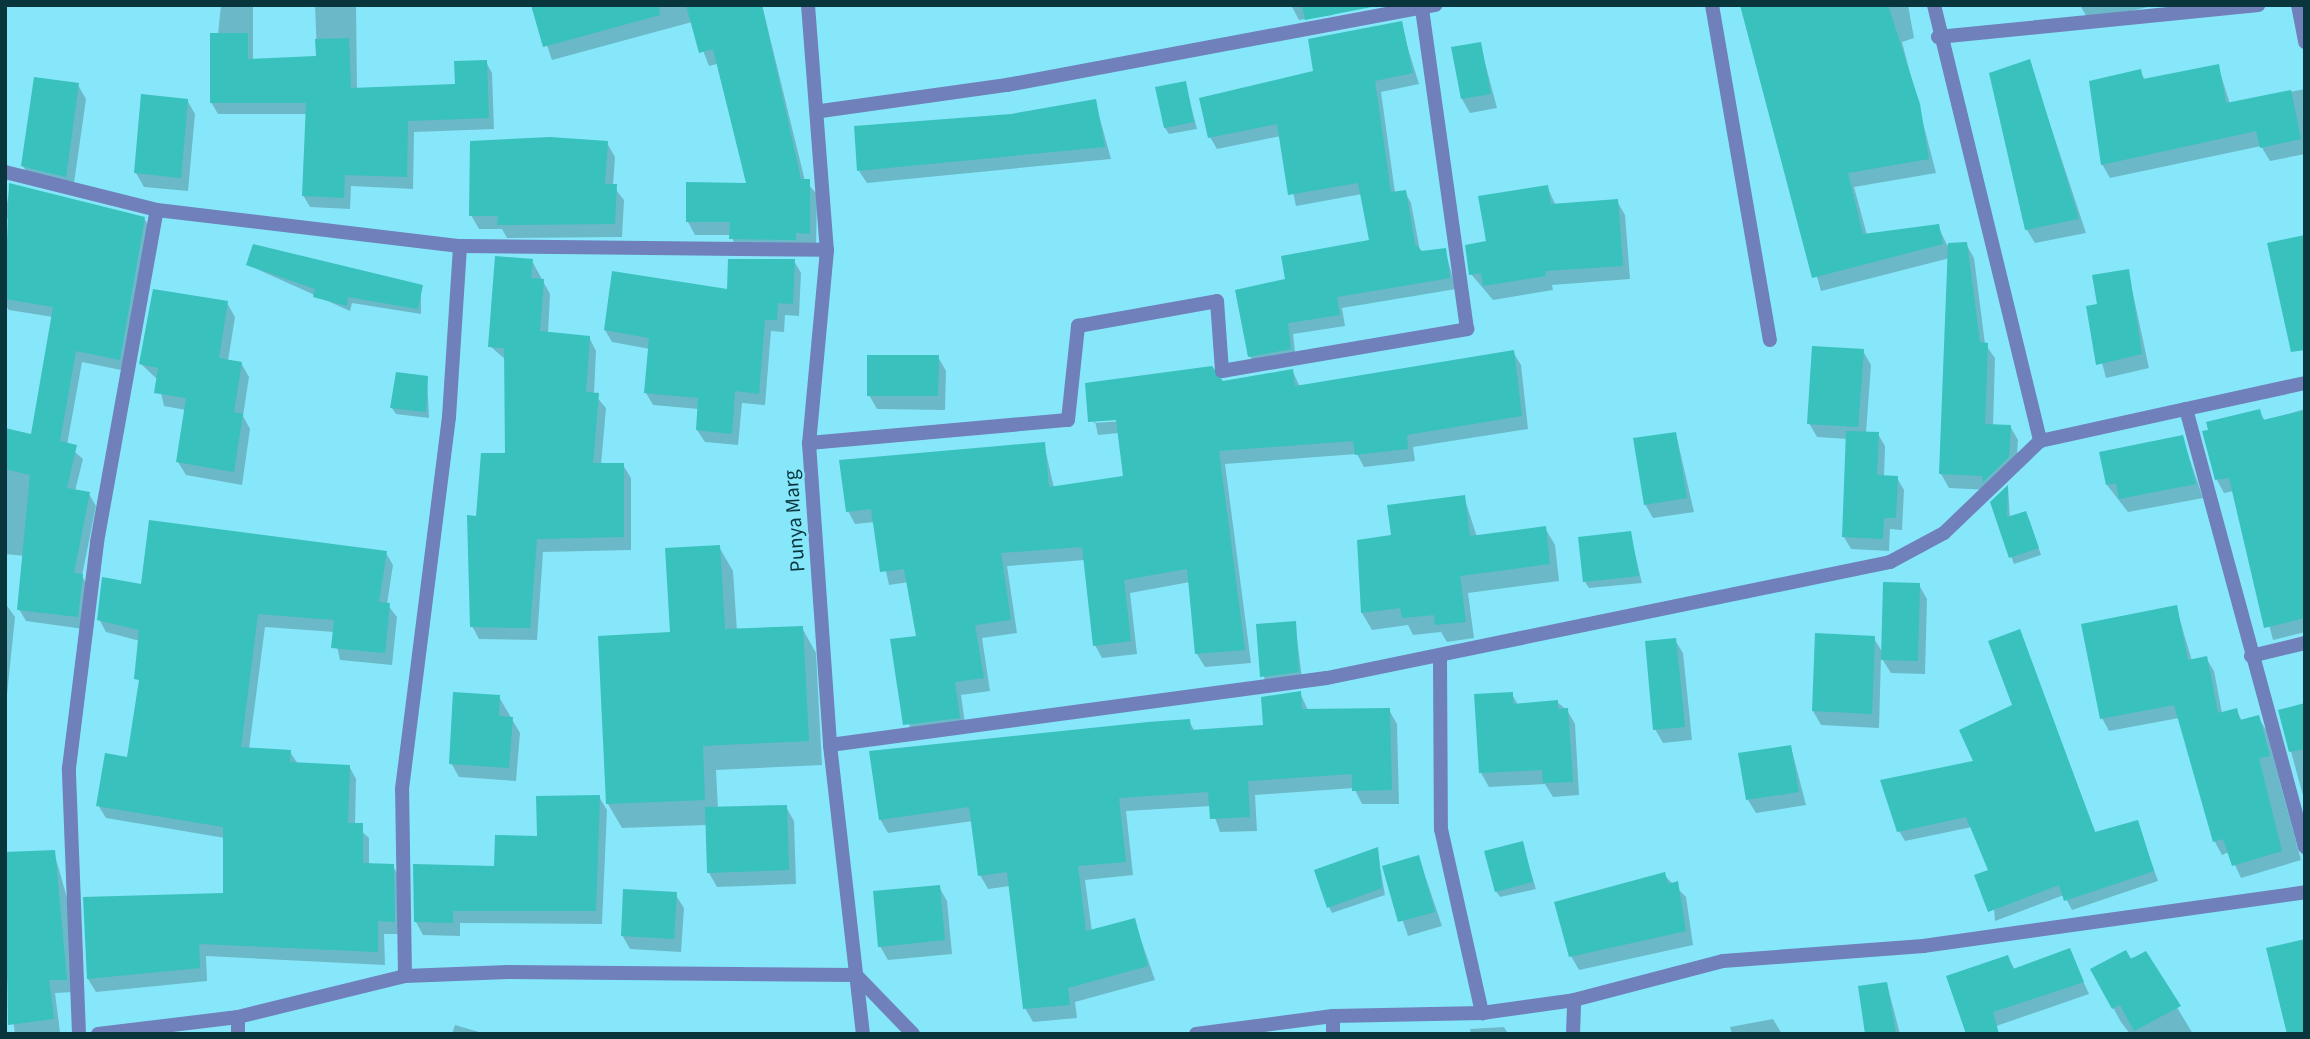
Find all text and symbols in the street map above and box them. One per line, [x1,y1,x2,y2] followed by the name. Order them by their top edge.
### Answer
[778,469,810,573] street label: Punya Marg

